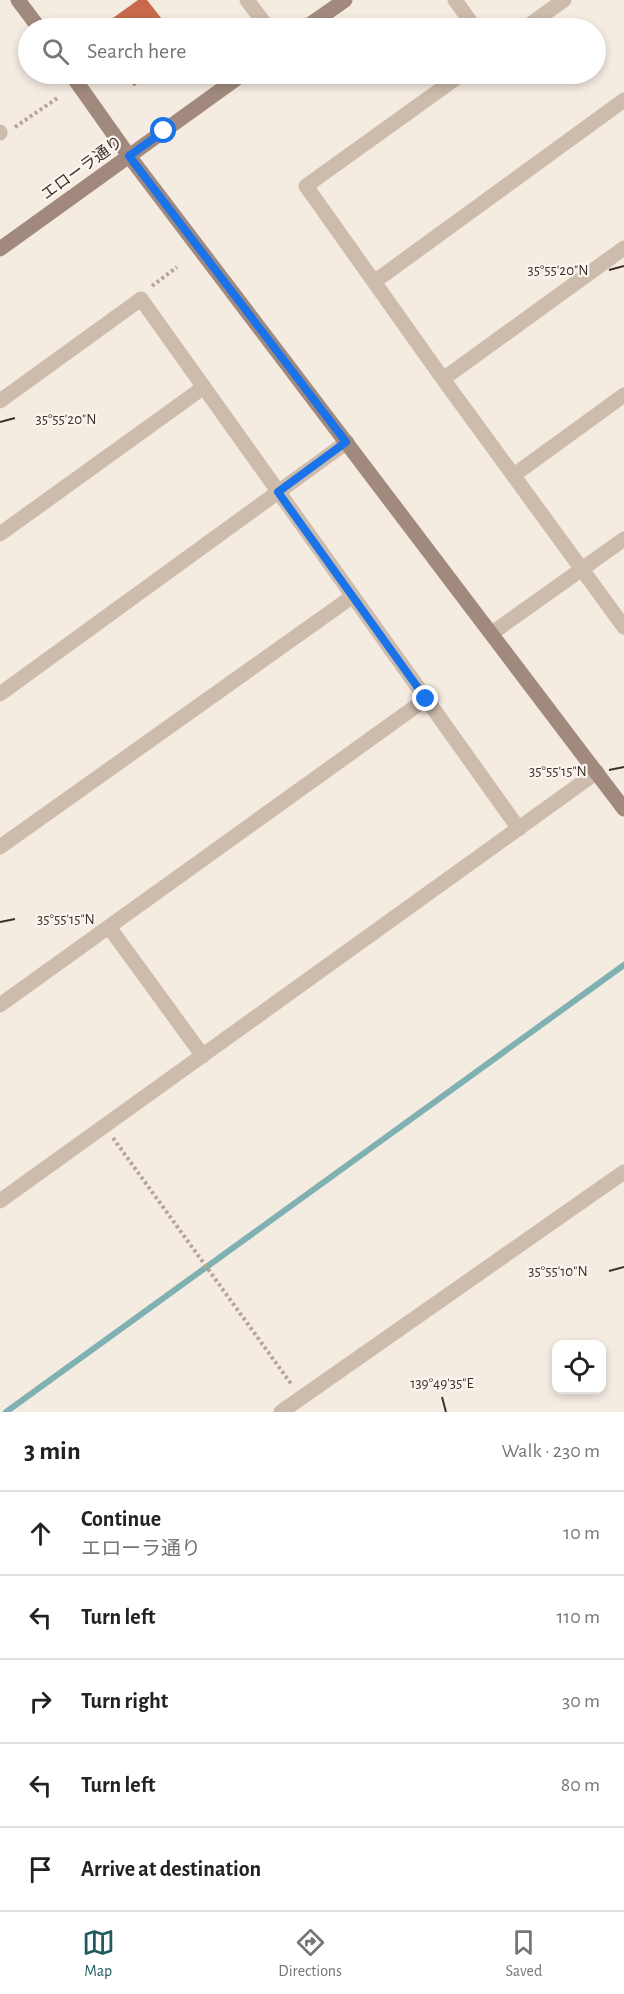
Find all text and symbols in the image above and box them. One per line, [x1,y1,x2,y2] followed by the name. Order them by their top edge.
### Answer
[18,18,606,84] search box
[39,35,72,68] icon: search
[87,40,186,62] text: Search here
[150,117,176,143] route start
[38,133,126,203] street label: エローラ通り
[527,263,589,278] text: 35°55'20"N
[35,412,97,427] text: 35°55'20"N
[412,685,438,711] route end
[529,764,587,779] text: 35°55'15"N
[37,912,95,927] text: 35°55'15"N
[528,1264,588,1279] text: 35°55'10"N
[552,1340,606,1394] map controls
[552,1340,606,1394] button: locate
[410,1376,474,1391] text: 139°49'35"E
[24,1438,81,1464] text: 3 min
[502,1441,600,1461] text: Walk · 230 m
[81,1508,161,1530] text: Continue
[24,1517,57,1550] icon: ahead
[563,1523,600,1543] text: 10 m
[81,1539,201,1559] text: エローラ通り
[24,1601,57,1634] icon: left
[81,1606,155,1628] text: Turn left
[556,1607,600,1627] text: 110 m
[24,1685,57,1718] icon: right
[81,1690,168,1712] text: Turn right
[562,1691,600,1711] text: 30 m
[24,1769,57,1802] icon: left
[81,1774,155,1796] text: Turn left
[561,1775,600,1795] text: 80 m
[24,1853,57,1886] icon: arrive
[81,1858,261,1880] text: Arrive at destination
[82,1926,115,1981] tab: Map
[278,1926,342,1981] tab: Directions
[506,1926,542,1981] tab: Saved

